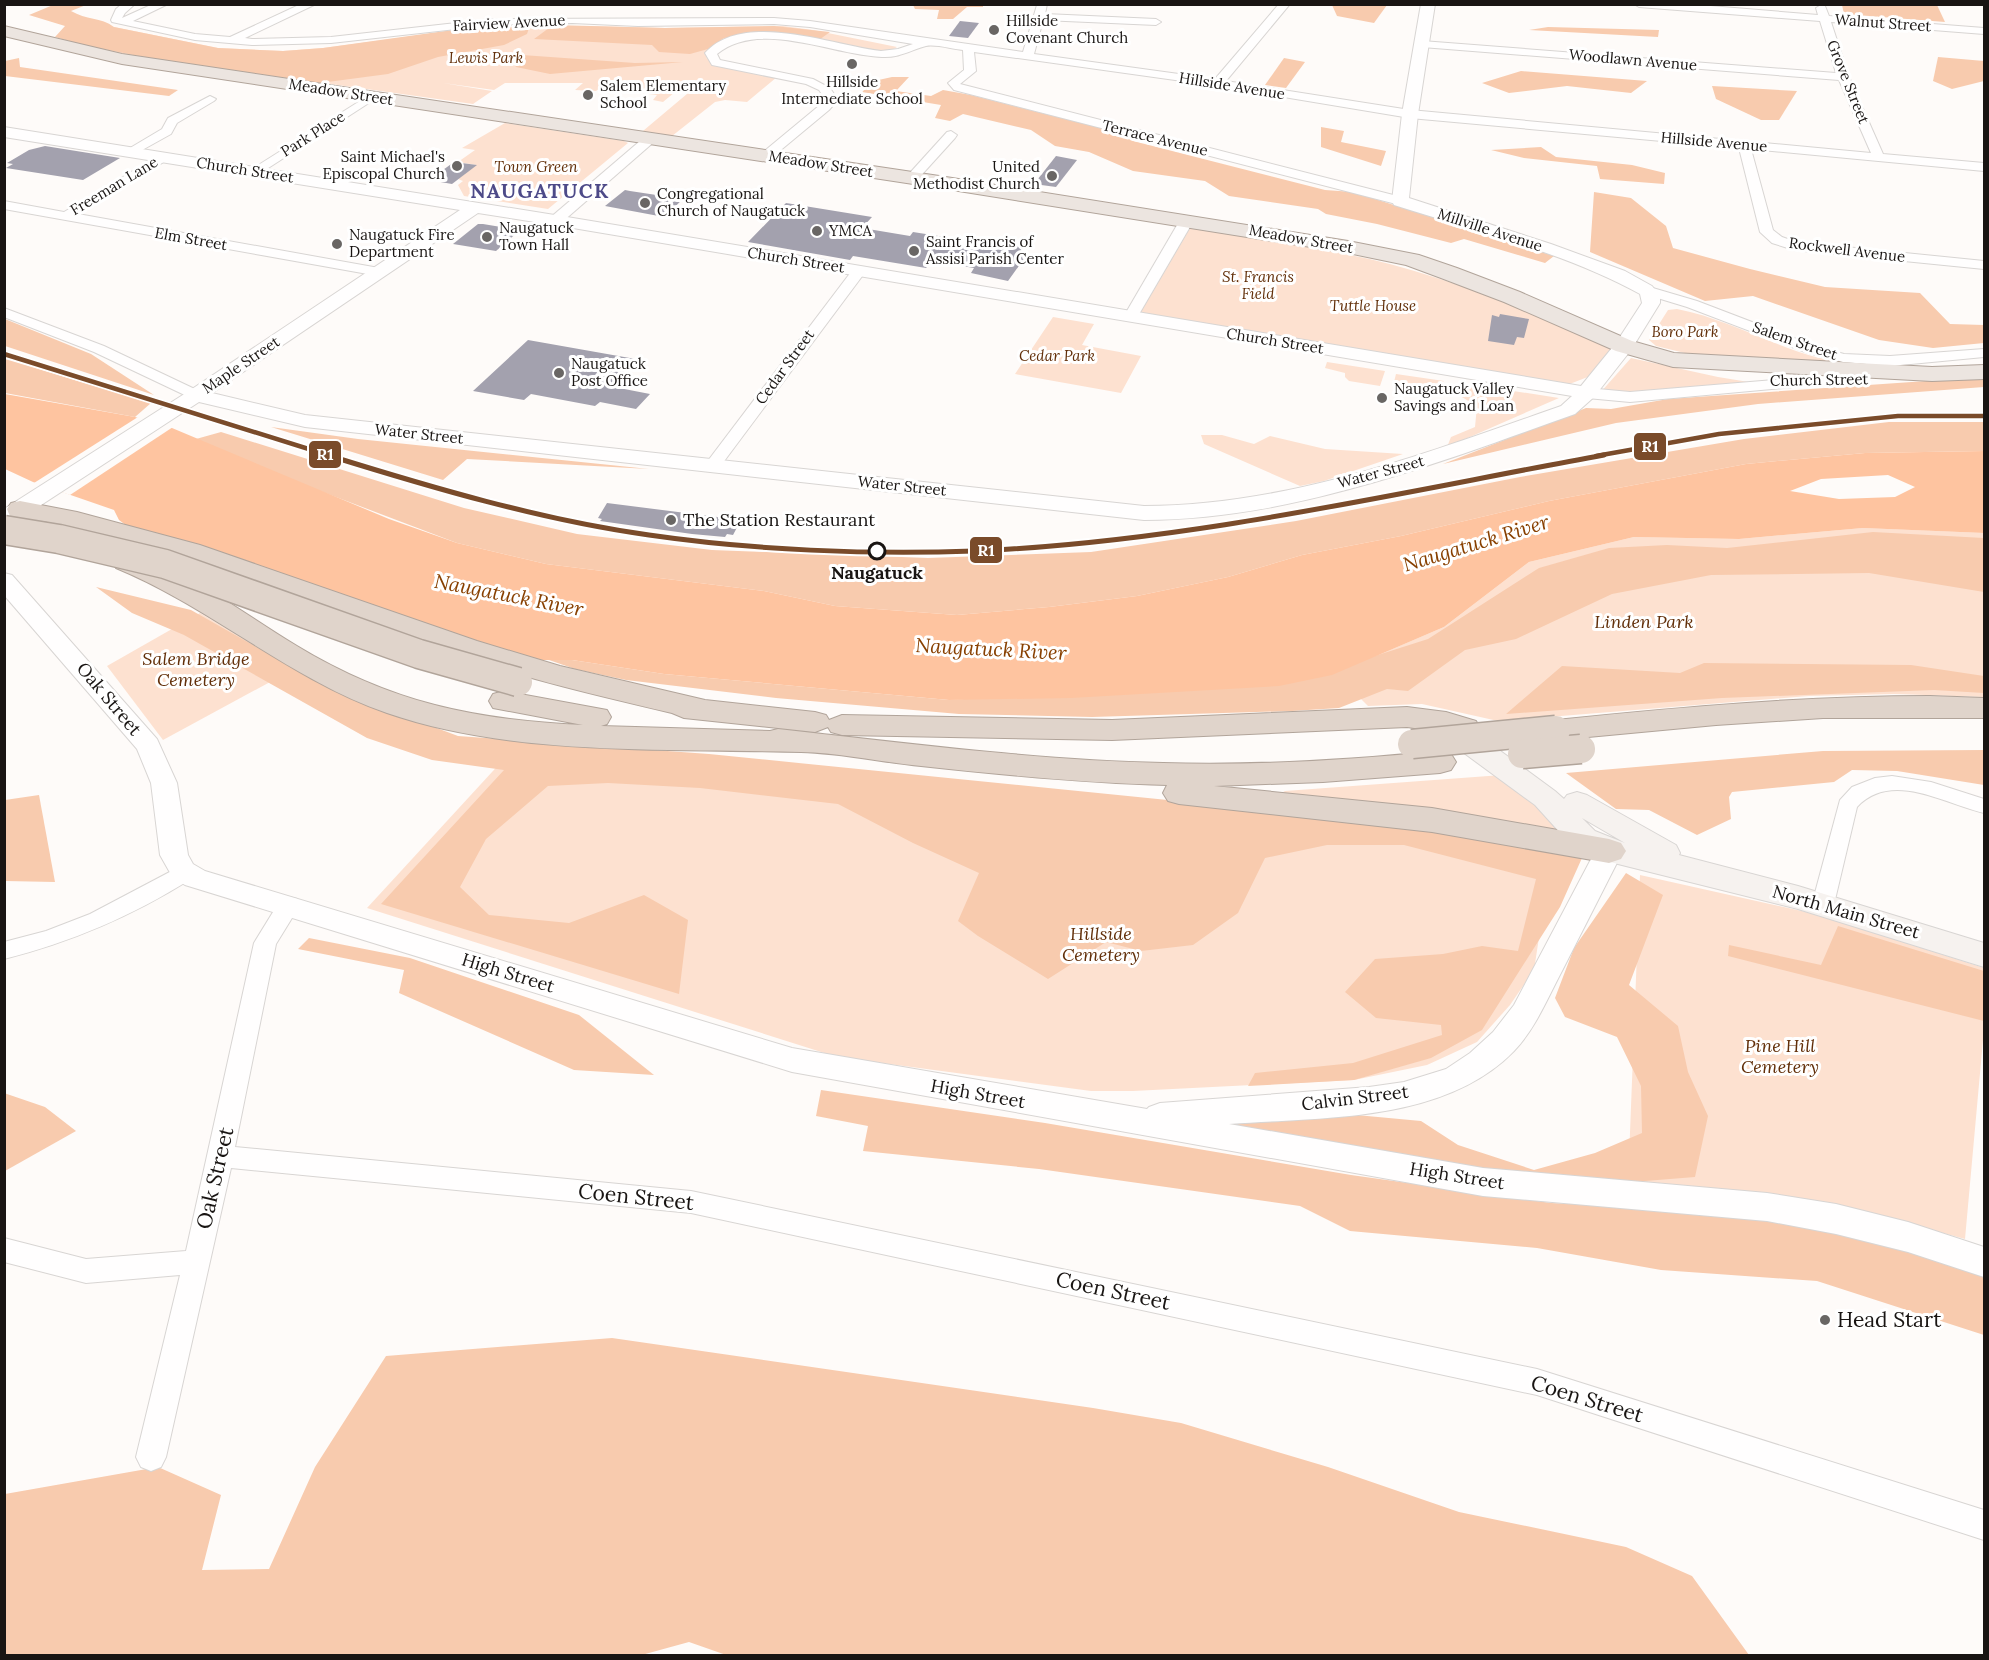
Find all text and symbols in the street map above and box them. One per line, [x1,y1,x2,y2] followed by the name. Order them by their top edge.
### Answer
[452,10,566,35] street label: Fairview Avenue
[1834,10,1932,35] street label: Walnut Street
[1006,11,1128,47] place label: Hillside Covenant Church
[987,23,1001,37] marker: Hillside Covenant Church
[1823,37,1874,127] street label: Grove Street
[1568,44,1698,75] street label: Woodlawn Avenue
[449,48,523,67] park label: Lewis Park
[845,57,859,71] marker: Hillside Intermediate School
[1178,68,1286,103] street label: Hillside Avenue
[781,72,923,108] place label: Hillside Intermediate School
[287,74,395,109] street label: Meadow Street
[600,76,726,112] place label: Salem Elementary School
[581,88,595,102] marker: Salem Elementary School
[277,106,348,161] street label: Park Place
[1100,115,1210,160] street label: Terrace Avenue
[1660,127,1768,156] street label: Hillside Avenue
[767,146,875,181] street label: Meadow Street
[322,147,445,183] place label: Saint Michael's Episcopal Church
[66,152,161,219] street label: Freeman Lane
[195,152,295,187] street label: Church Street
[494,157,578,176] park label: Town Green
[913,157,1040,193] place label: United Methodist Church
[450,159,464,173] marker: Saint Michael's Episcopal Church
[1045,169,1059,183] marker: United Methodist Church
[470,178,610,203] district label: NAUGATUCK
[657,184,805,220] place label: Congregational Church of Naugatuck
[638,196,652,210] marker: Congregational Church of Naugatuck
[1435,204,1545,255] street label: Millville Avenue
[499,218,574,254] place label: Naugatuck Town Hall
[1247,220,1355,257] street label: Meadow Street
[828,221,873,240] place label: YMCA
[153,223,229,254] street label: Elm Street
[810,224,824,238] marker: YMCA
[349,225,455,261] place label: Naugatuck Fire Department
[480,230,494,244] marker: Naugatuck Town Hall
[925,232,1064,268] place label: Saint Francis of Assisi Parish Center
[1788,233,1906,266] street label: Rockwell Avenue
[330,237,344,251] marker: Naugatuck Fire Department
[746,242,846,277] street label: Church Street
[907,244,921,258] marker: Saint Francis of Assisi Parish Center
[1222,267,1294,303] park label: St. Francis Field
[1330,296,1416,315] park label: Tuttle House
[1750,317,1840,364] street label: Salem Street
[1652,322,1719,341] park label: Boro Park
[1225,323,1325,358] street label: Church Street
[751,325,818,408] street label: Cedar Street
[198,332,283,397] street label: Maple Street
[1019,346,1095,365] park label: Cedar Park
[571,354,648,390] place label: Naugatuck Post Office
[552,366,566,380] marker: Naugatuck Post Office
[1770,369,1868,390] street label: Church Street
[1394,379,1514,415] place label: Naugatuck Valley Savings and Loan
[1375,391,1389,405] marker: Naugatuck Valley Savings and Loan
[374,419,464,448] street label: Water Street
[1633,432,1667,461] line badge: R1
[1641,436,1659,456] text: R1
[308,440,342,469] line badge: R1
[316,444,334,464] text: R1
[1335,451,1426,492] street label: Water Street
[857,471,947,500] street label: Water Street
[683,508,875,531] place label: The Station Restaurant
[1400,508,1553,577] water label: Naugatuck River
[664,513,678,527] marker: The Station Restaurant
[969,536,1003,564] line badge: R1
[977,540,995,560] text: R1
[868,542,886,560] marker: Naugatuck
[831,561,923,584] place label: Naugatuck
[432,568,587,621] water label: Naugatuck River
[1594,610,1694,633] park label: Linden Park
[915,632,1068,665] water label: Naugatuck River
[142,647,250,691] park label: Salem Bridge Cemetery
[72,657,147,740] street label: Oak Street
[1770,880,1922,944] street label: North Main Street
[1062,922,1140,966] park label: Hillside Cemetery
[459,948,557,998] street label: High Street
[1741,1034,1819,1078] park label: Pine Hill Cemetery
[929,1074,1027,1113] street label: High Street
[1300,1080,1410,1115] street label: Calvin Street
[190,1123,240,1232] street label: Oak Street
[1408,1157,1506,1194] street label: High Street
[577,1177,696,1216] street label: Coen Street
[1053,1265,1174,1316] street label: Coen Street
[1837,1306,1942,1333] place label: Head Start
[1818,1313,1832,1327] marker: Head Start
[1528,1369,1647,1429] street label: Coen Street

